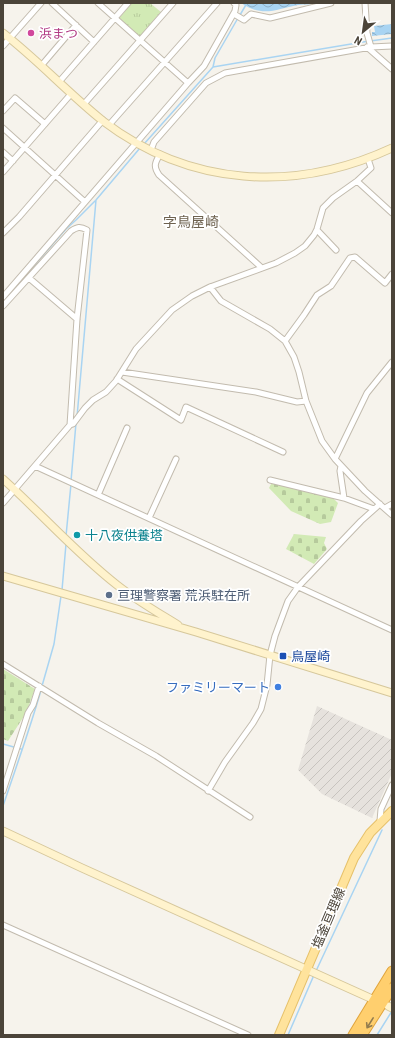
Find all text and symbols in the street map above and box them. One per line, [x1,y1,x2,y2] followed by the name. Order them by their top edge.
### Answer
[343,12,383,52] north arrow
[39,26,78,41] place label: 浜まつ
[26,28,36,38] marker: 浜まつ
[352,33,364,48] text: N
[163,214,219,230] district label: 字鳥屋崎
[85,528,163,543] place label: 十八夜供養塔
[72,530,82,540] marker: 十八夜供養塔
[117,588,250,603] place label: 亘理警察署 荒浜駐在所
[104,590,114,600] marker: 亘理警察署 荒浜駐在所
[291,649,330,664] place label: 鳥屋崎
[278,651,288,661] marker: 鳥屋崎
[166,680,270,695] place label: ファミリーマート
[273,682,283,692] marker: ファミリーマート
[309,885,348,951] street label: 塩釜亘理線
[365,1017,373,1029] one-way arrow

